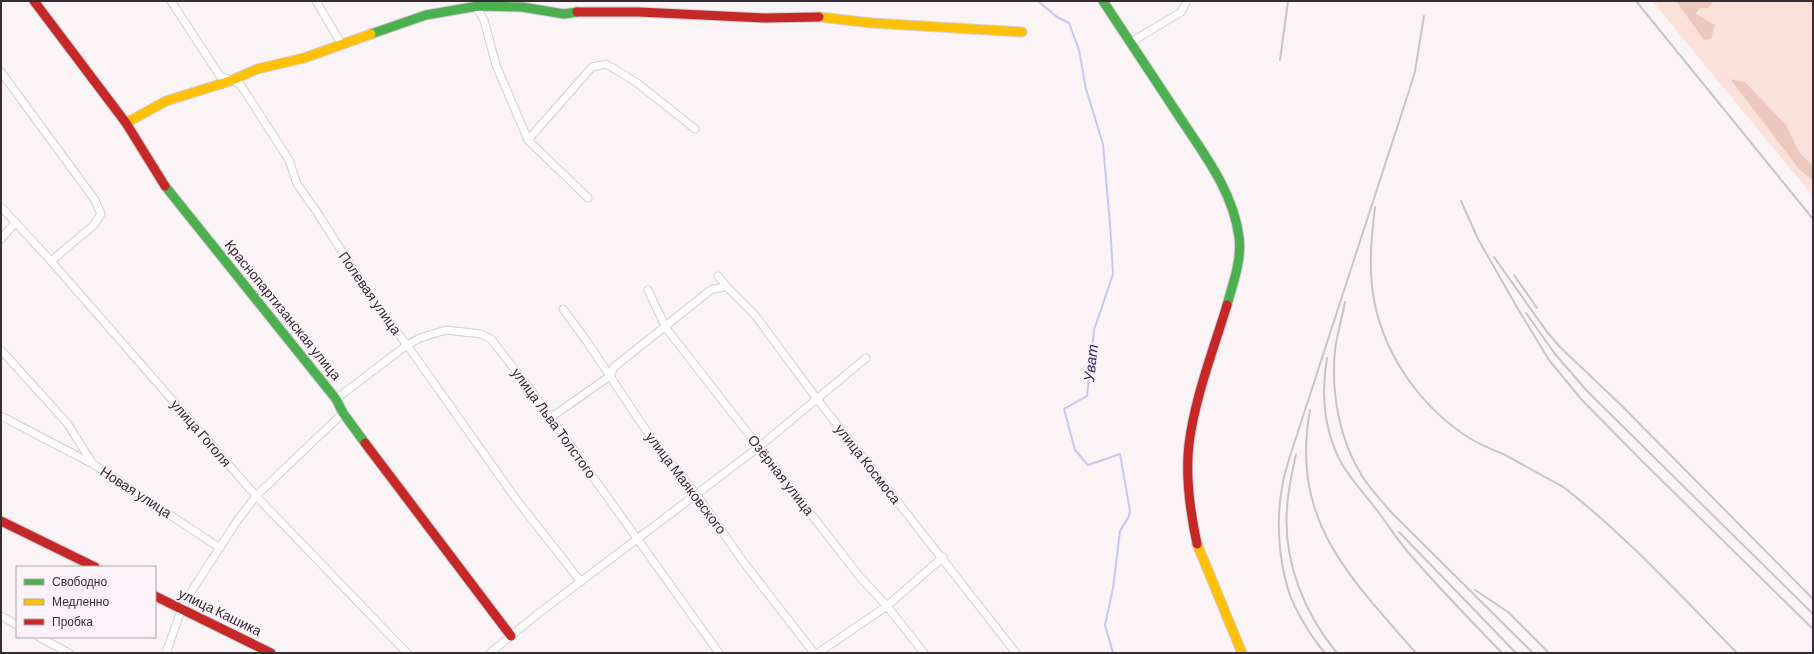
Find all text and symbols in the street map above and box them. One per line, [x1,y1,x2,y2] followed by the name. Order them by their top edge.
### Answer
[222,236,345,383] street label: Краснопартизанская улица
[336,248,405,338] street label: Полевая улица
[1079,343,1101,384] water label: Уват
[509,364,600,481] street label: улица Льва Толстого
[167,395,235,470] street label: улица Гоголя
[832,420,905,507] street label: улица Космоса
[642,428,730,537] street label: улица Маяковского
[745,431,818,518] street label: Озёрная улица
[97,462,175,521] street label: Новая улица
[16,566,156,638] legend
[52,574,107,589] text: Свободно
[176,584,265,639] street label: улица Кашика
[52,594,109,609] text: Медленно
[52,614,93,629] text: Пробка

